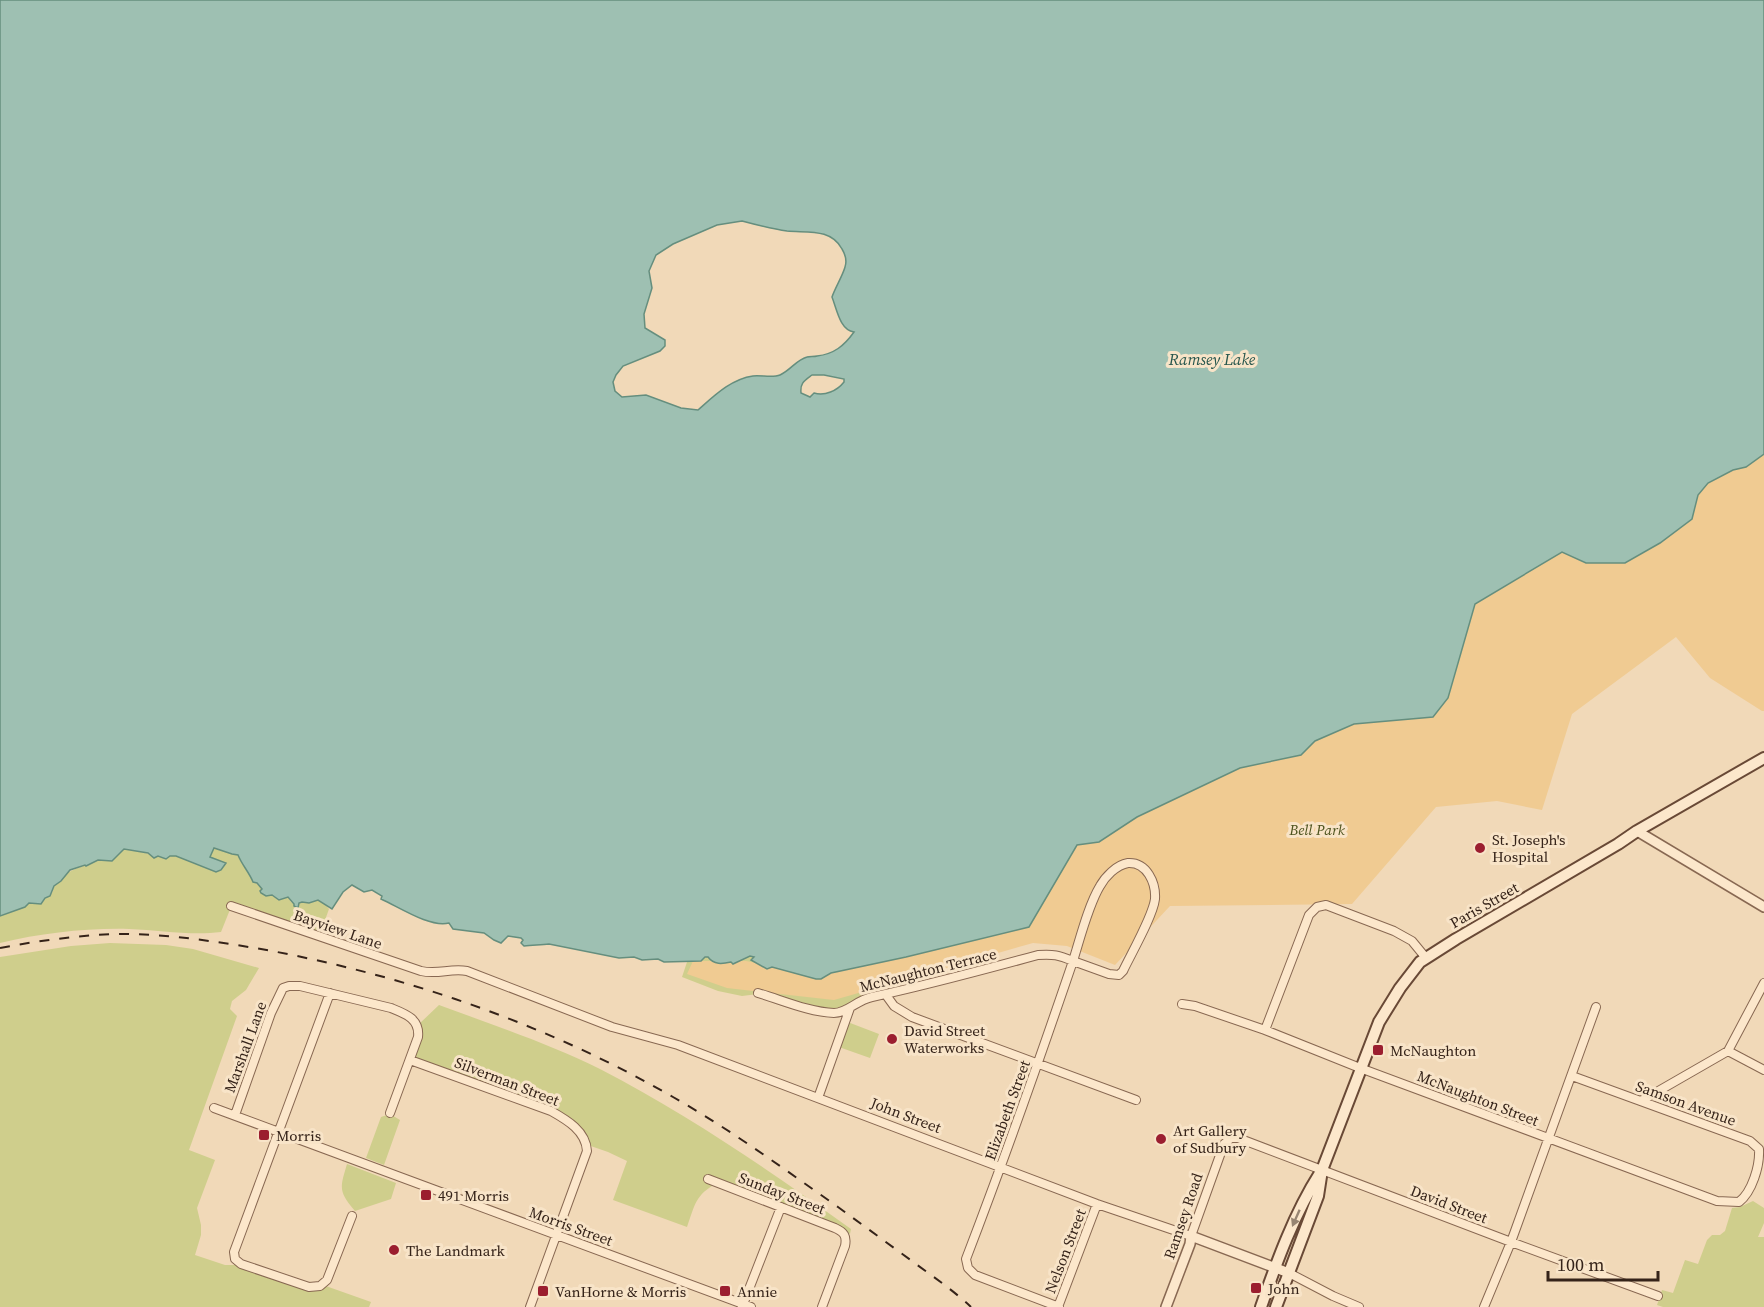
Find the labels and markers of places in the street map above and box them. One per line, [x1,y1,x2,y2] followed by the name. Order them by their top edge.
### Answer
[1492,829,1566,867] place label: St. Joseph's Hospital
[1473,841,1487,855] marker: St. Joseph's Hospital
[904,1020,985,1058] place label: David Street Waterworks
[885,1032,899,1046] marker: David Street Waterworks
[1390,1040,1476,1061] place label: McNaughton
[1371,1043,1385,1057] marker: McNaughton
[1173,1120,1247,1158] place label: Art Gallery of Sudbury
[276,1125,321,1146] place label: Morris
[257,1128,271,1142] marker: Morris
[1154,1132,1168,1146] marker: Art Gallery of Sudbury
[438,1185,509,1206] place label: 491 Morris
[419,1188,433,1202] marker: 491 Morris
[406,1240,506,1261] place label: The Landmark
[387,1243,401,1257] marker: The Landmark
[1267,1278,1300,1299] place label: John
[555,1281,686,1302] place label: VanHorne & Morris
[737,1281,778,1302] place label: Annie
[1249,1281,1263,1295] marker: John
[536,1284,550,1298] marker: VanHorne & Morris
[718,1284,732,1298] marker: Annie

